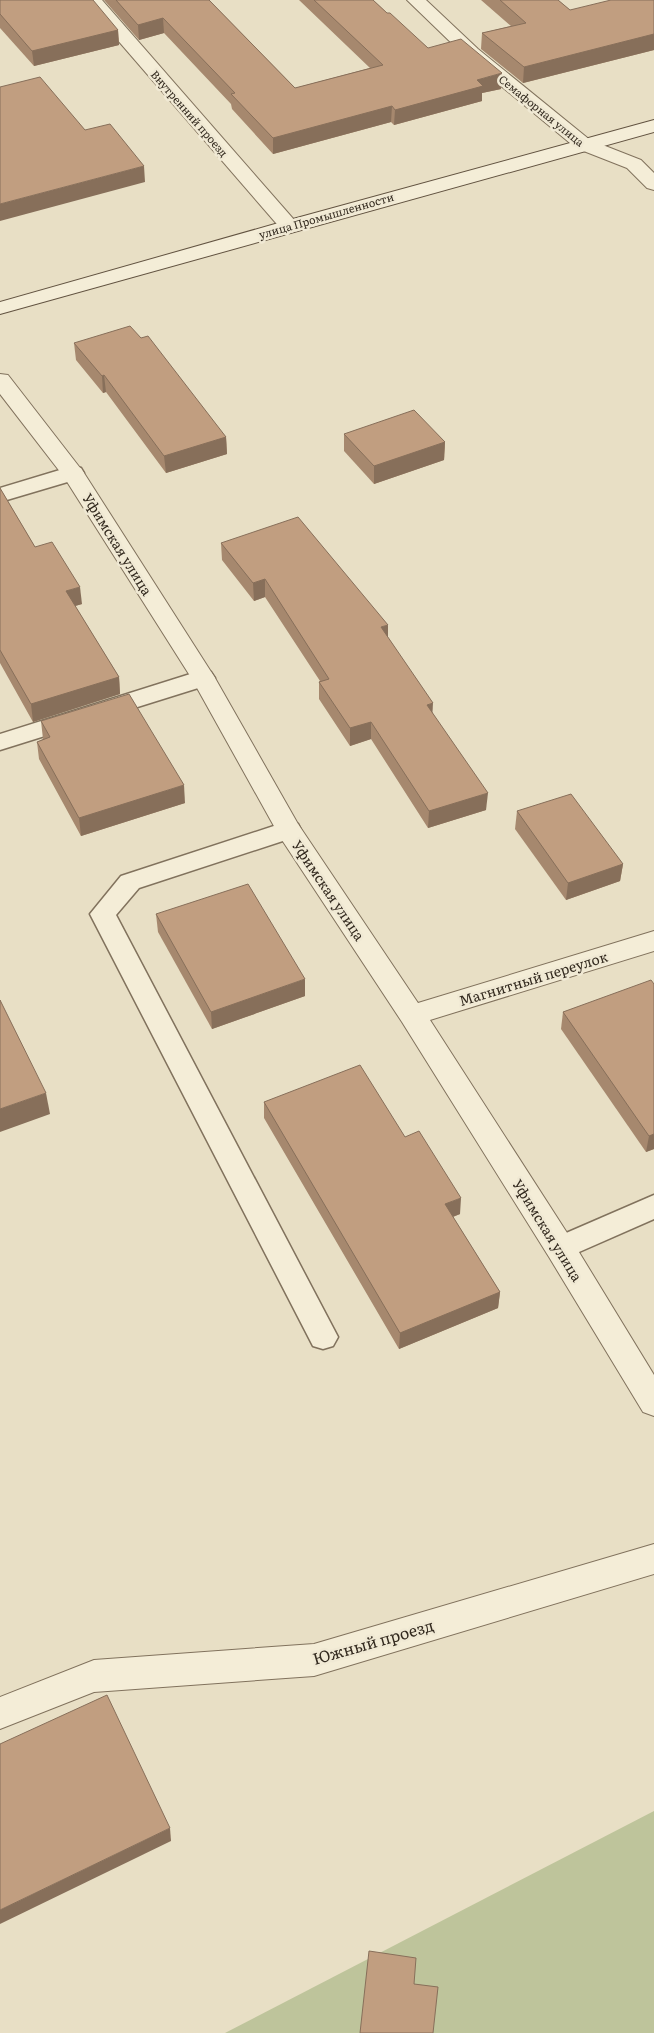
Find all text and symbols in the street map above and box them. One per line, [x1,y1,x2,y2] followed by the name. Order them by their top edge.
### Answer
[148,66,232,160] street label: Внутренний проезд
[496,71,588,150] street label: Семафорная улица
[257,188,395,242] street label: улица Промышленности
[78,489,158,599] street label: Уфимская улица
[288,836,370,945] street label: Уфимская улица
[456,946,610,1010] street label: Магнитный переулок
[508,1175,588,1285] street label: Уфимская улица
[310,1612,436,1670] street label: Южный проезд

